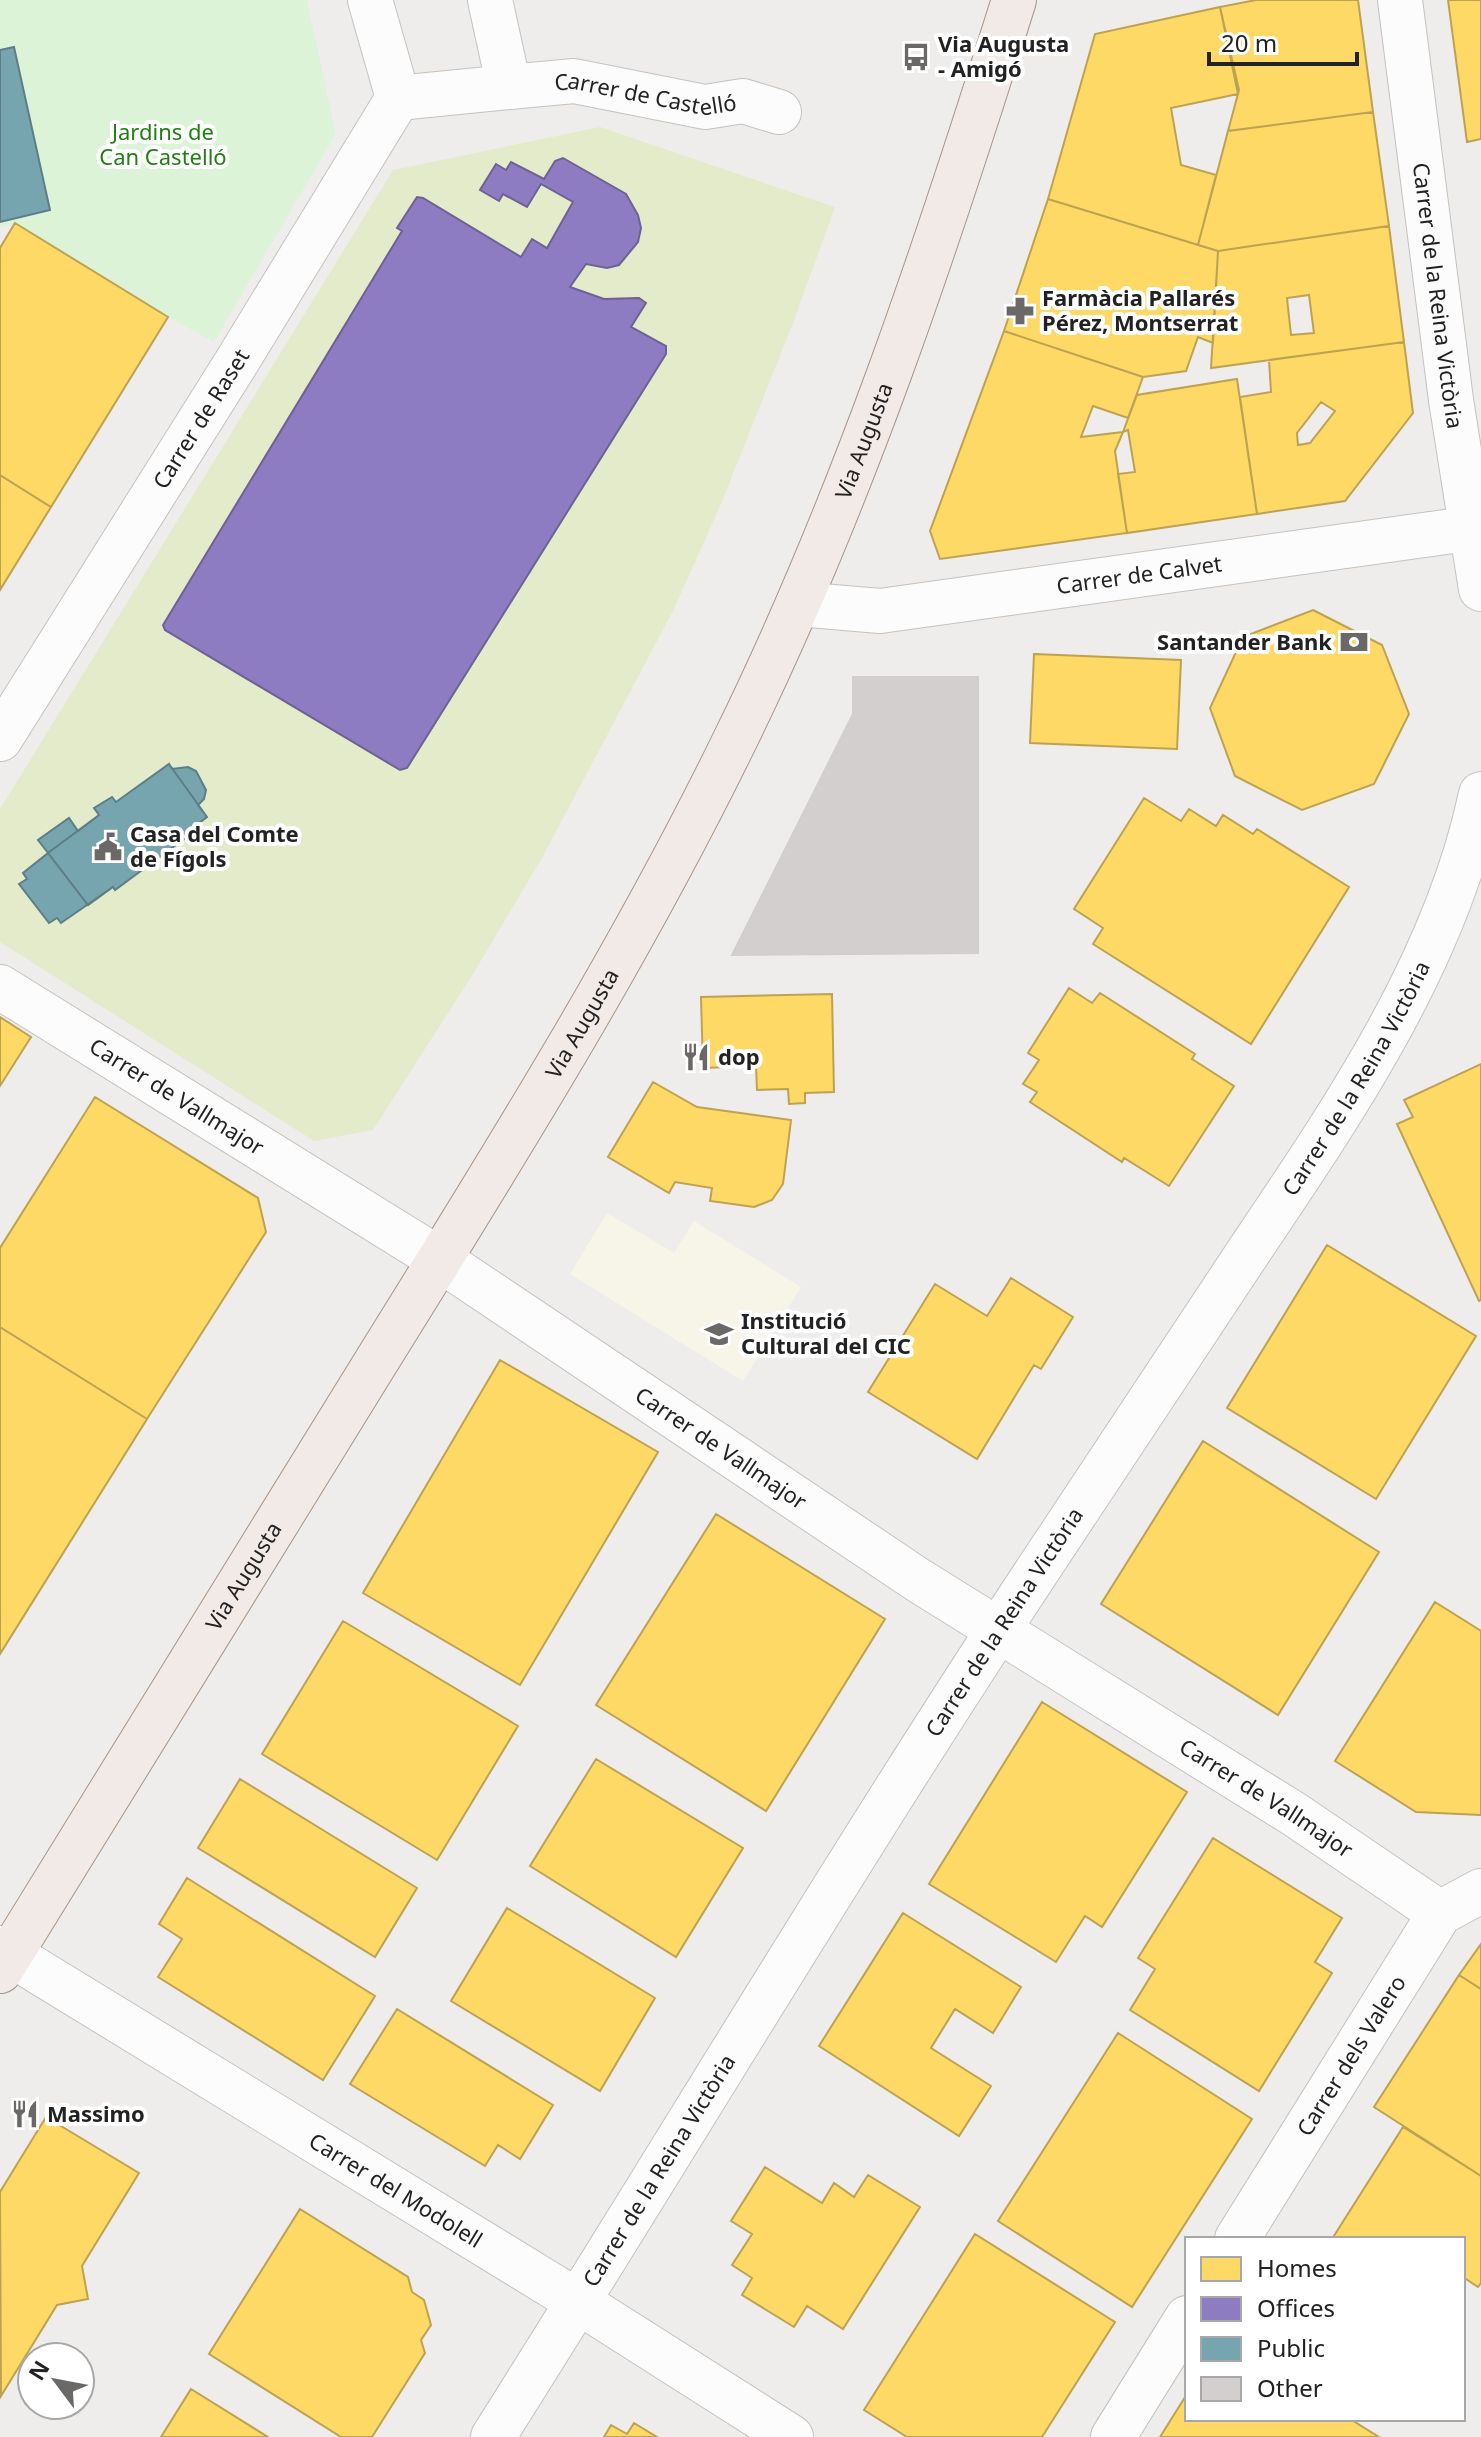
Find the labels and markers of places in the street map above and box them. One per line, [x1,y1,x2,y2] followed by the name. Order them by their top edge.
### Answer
[938,28,1069,83] place label: Via Augusta - Amigó
[901,42,931,72] bus stop icon: Via Augusta - Amigó
[1042,282,1238,337] place label: Farmàcia Pallarés Pérez, Montserrat
[1005,296,1035,326] pharmacy icon: Farmàcia Pallarés Pérez, Montserrat
[1157,626,1332,656] place label: Santander Bank
[1339,627,1369,657] bank icon: Santander Bank
[130,818,299,873] place label: Casa del Comte de Fígols
[93,832,123,862] public building icon: Casa del Comte de Fígols
[718,1041,760,1071] place label: dop
[681,1042,711,1072] restaurant icon: dop
[741,1305,911,1360] place label: Institució Cultural del CIC
[704,1319,734,1349] school or university icon: Institució Cultural del CIC
[47,2098,145,2128] place label: Massimo
[10,2099,40,2129] restaurant icon: Massimo

